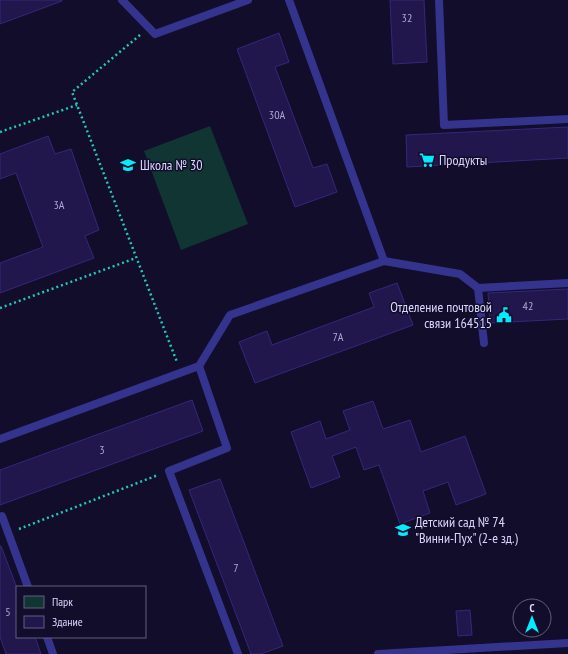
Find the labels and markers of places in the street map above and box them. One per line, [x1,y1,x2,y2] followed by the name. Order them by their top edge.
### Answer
[418,151,436,169] supermarket icon: Продукты
[439,151,487,169] place label: Продукты
[119,156,137,174] school or university icon: Школа № 30
[140,156,203,174] place label: Школа № 30
[390,298,492,332] place label: Отделение почтовой связи 164515
[495,306,513,324] public building icon: Отделение почтовой связи 164515
[415,513,518,547] place label: Детский сад № 74 "Винни-Пух" (2-е зд.)
[394,521,412,539] school or university icon: Детский сад № 74 "Винни-Пух" (2-е зд.)

